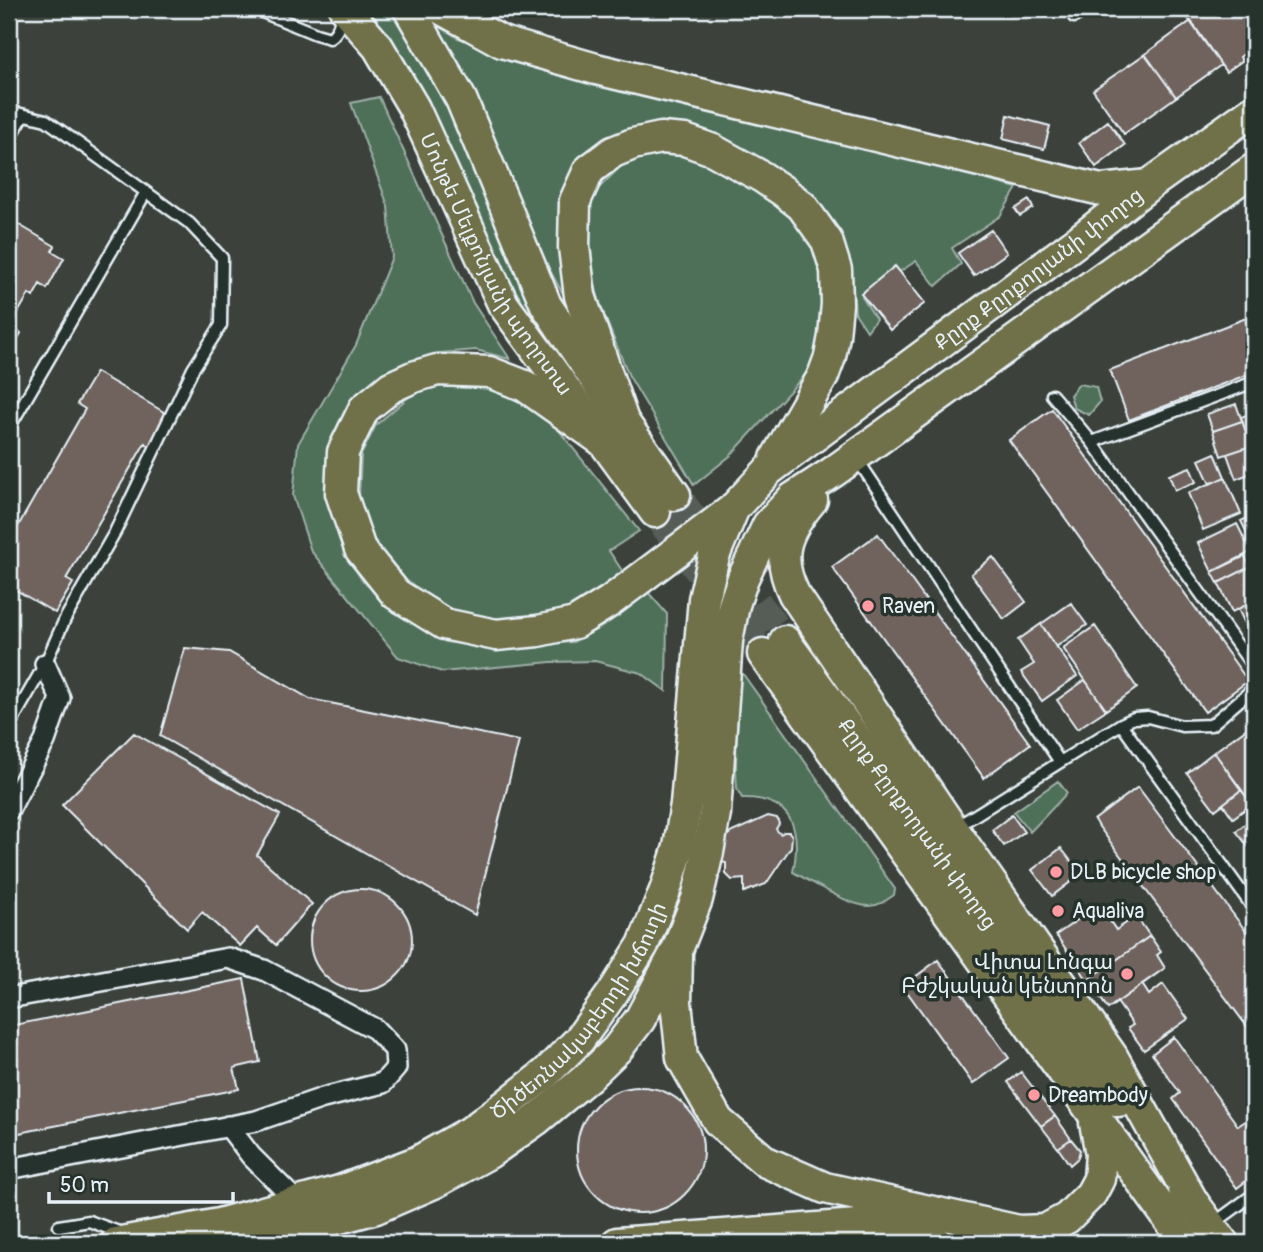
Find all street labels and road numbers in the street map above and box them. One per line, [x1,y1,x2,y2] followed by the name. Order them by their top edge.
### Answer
[413,129,578,401] street label: Մոնթե Մելքոնյանի պողոտա
[929,182,1149,357] street label: Քըրք Քըրքորյանի փողոց
[832,713,1003,935] street label: Քըրք Քըրքորյանի փողոց
[485,898,673,1126] street label: Ծիծեռնակաբերդի խճուղի

